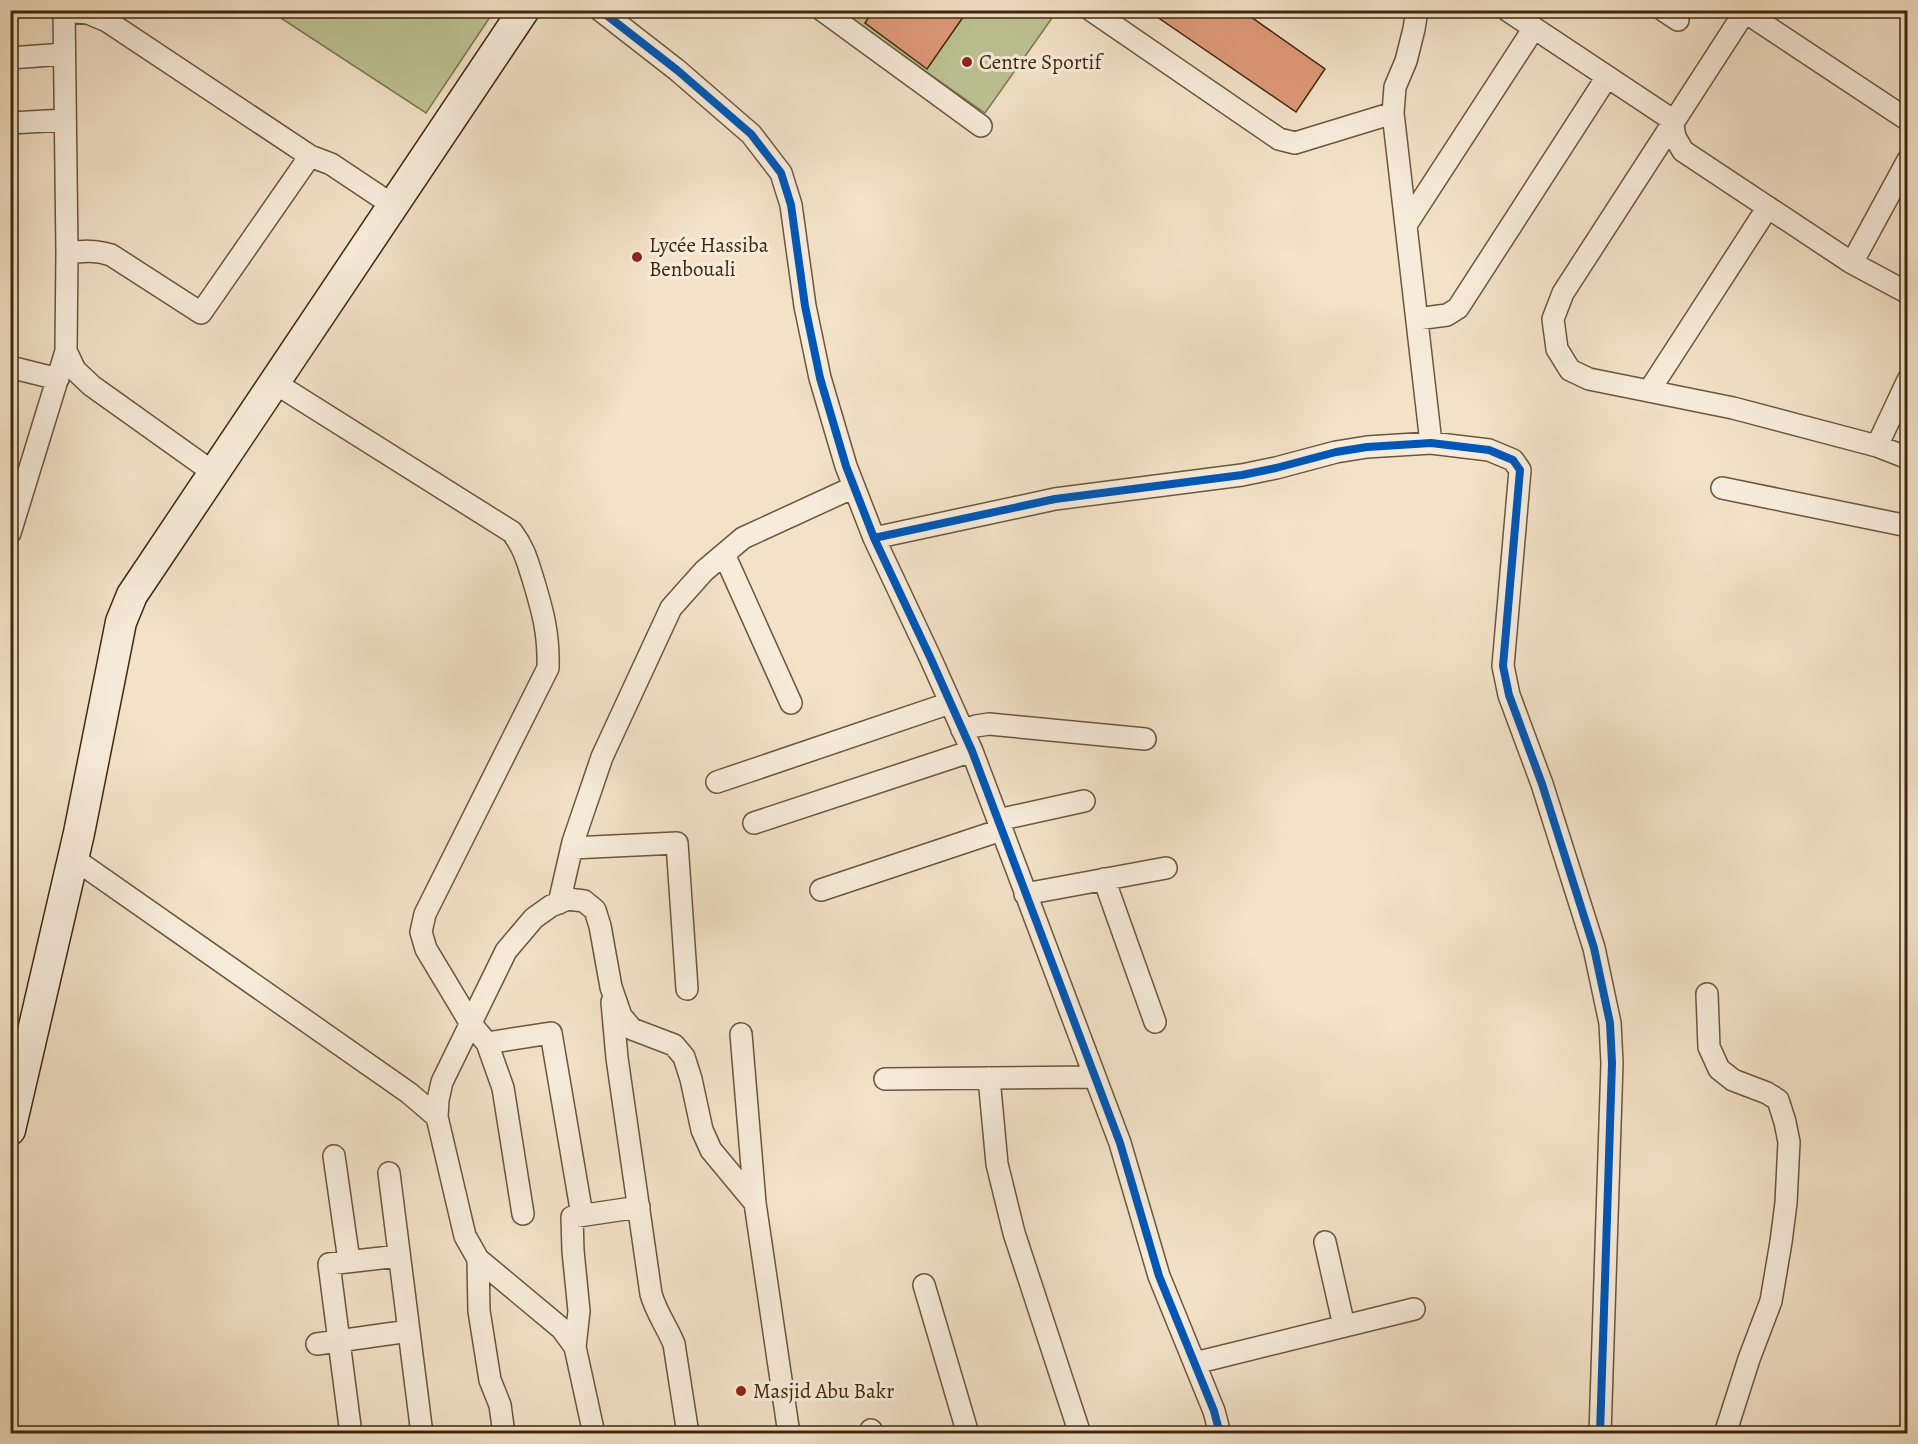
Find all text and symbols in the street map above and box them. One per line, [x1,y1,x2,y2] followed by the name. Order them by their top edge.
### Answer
[979,48,1105,76] place label: Centre Sportif
[960,55,974,69] marker: Centre Sportif
[649,231,769,283] place label: Lycée Hassiba Benbouali
[630,250,644,264] marker: Lycée Hassiba Benbouali
[753,1377,894,1405] place label: Masjid Abu Bakr
[734,1384,748,1398] marker: Masjid Abu Bakr

